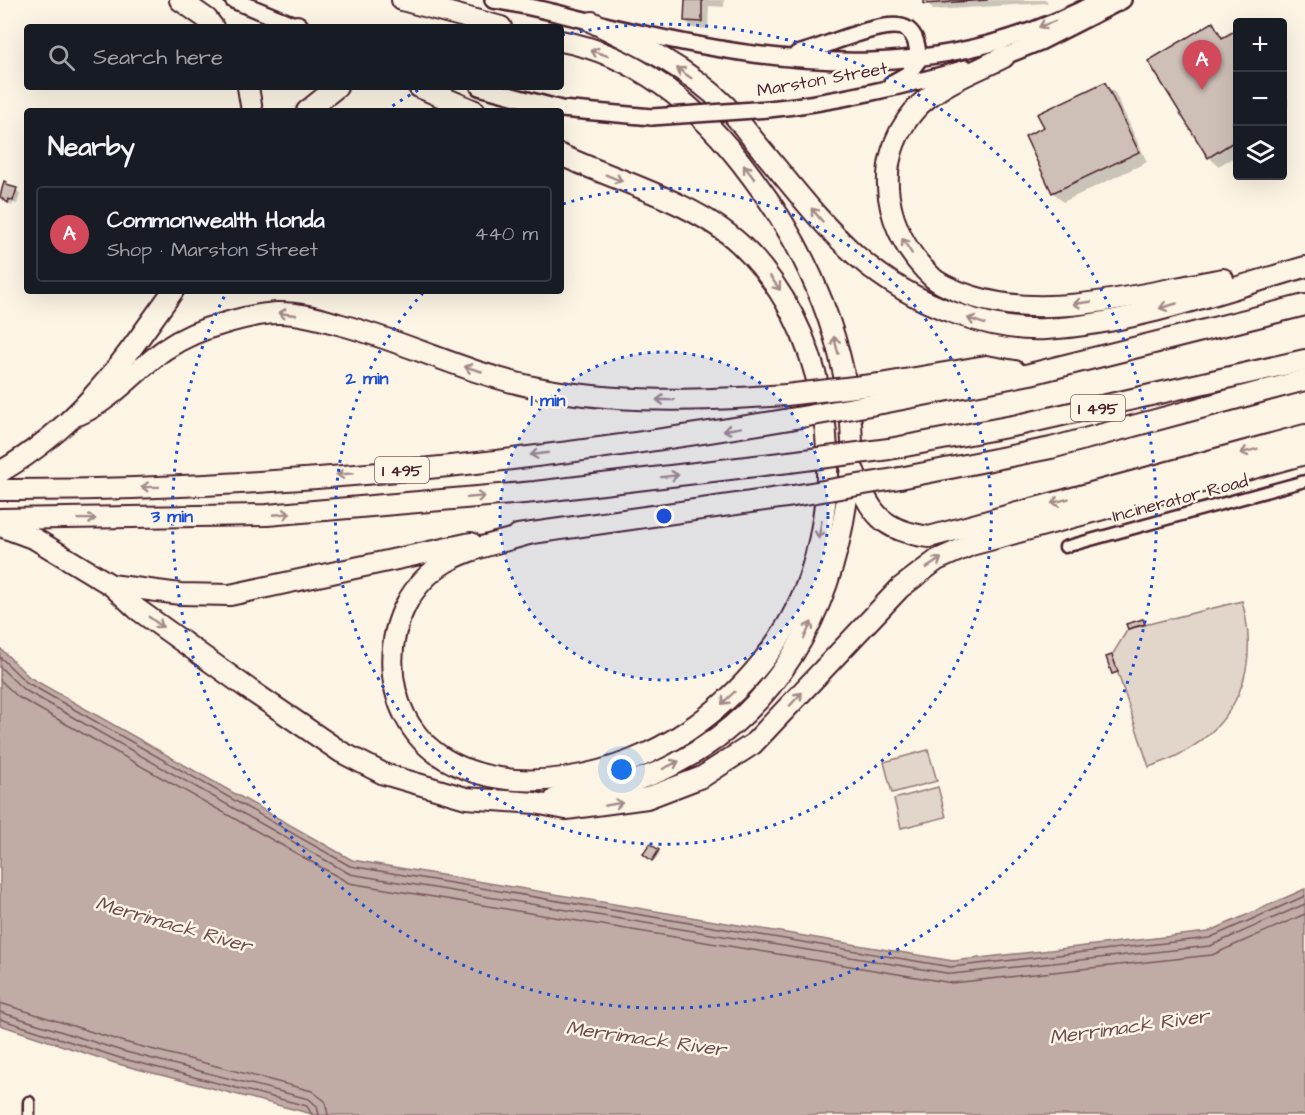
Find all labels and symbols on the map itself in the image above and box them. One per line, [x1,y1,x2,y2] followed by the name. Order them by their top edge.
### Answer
[1039,20,1057,31] one-way arrow
[1182,40,1222,90] pin: A
[590,46,609,57] one-way arrow
[755,56,890,103] street label: Marston Street
[677,67,693,79] one-way arrow
[743,164,756,180] one-way arrow
[605,173,623,184] one-way arrow
[810,208,824,223] one-way arrow
[901,239,913,255] one-way arrow
[769,275,781,291] one-way arrow
[1072,297,1092,308] one-way arrow
[1159,300,1178,312] one-way arrow
[278,308,297,319] one-way arrow
[967,314,986,325] one-way arrow
[830,336,841,355] one-way arrow
[464,363,483,374] one-way arrow
[344,366,389,391] text: 2 min
[530,388,566,413] text: 1 min
[656,394,676,405] one-way arrow
[1071,395,1125,421] road number: I 495
[723,424,742,435] one-way arrow
[1239,445,1258,457] one-way arrow
[529,449,549,460] one-way arrow
[375,457,429,483] road number: I 495
[1109,468,1251,529] street label: Incinerator Road
[335,469,355,480] one-way arrow
[660,471,679,482] one-way arrow
[141,481,161,492] one-way arrow
[466,491,486,502] one-way arrow
[1051,496,1070,508] one-way arrow
[150,504,193,529] text: 3 min
[654,506,674,526] centre of rings
[271,508,291,519] one-way arrow
[77,513,97,525] one-way arrow
[814,520,825,540] one-way arrow
[926,556,943,569] one-way arrow
[147,616,163,629] one-way arrow
[803,622,815,640] one-way arrow
[721,691,736,705] one-way arrow
[789,691,803,706] one-way arrow
[607,755,636,784] your location
[662,759,680,770] one-way arrow
[603,798,623,809] one-way arrow
[93,889,257,961] water label: Merrimack River
[1048,1002,1213,1052] water label: Merrimack River
[564,1014,729,1064] water label: Merrimack River

